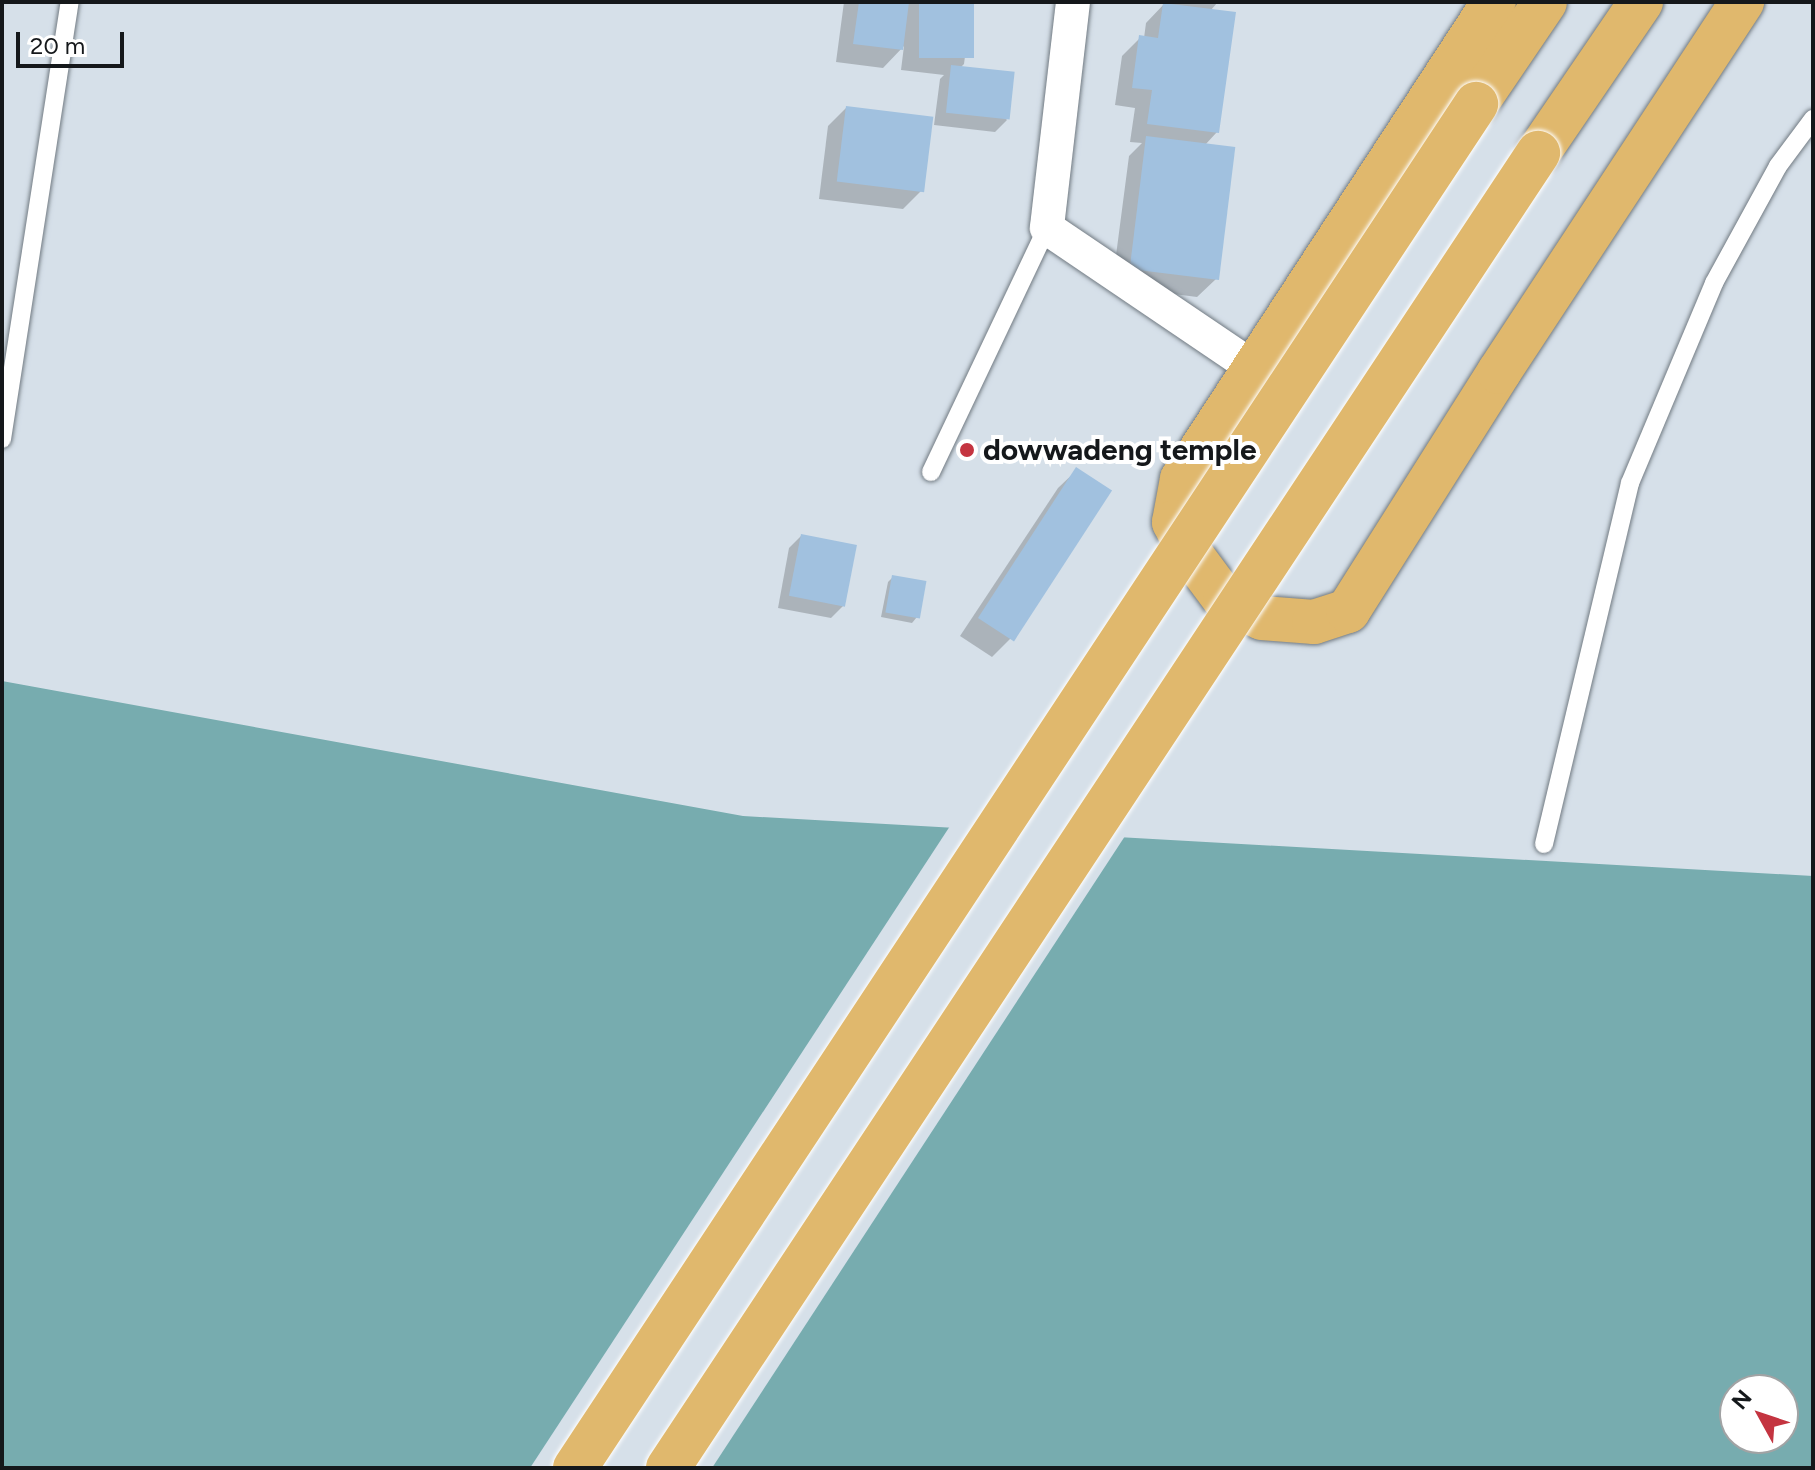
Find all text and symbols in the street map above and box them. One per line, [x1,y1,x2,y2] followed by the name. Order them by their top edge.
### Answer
[20,16,128,66] scale bar
[30,31,85,60] text: 20 m
[983,432,1257,468] place label: dowwadeng temple
[958,441,976,459] marker: dowwadeng temple
[1719,1374,1799,1454] north arrow
[1726,1384,1758,1415] text: N

